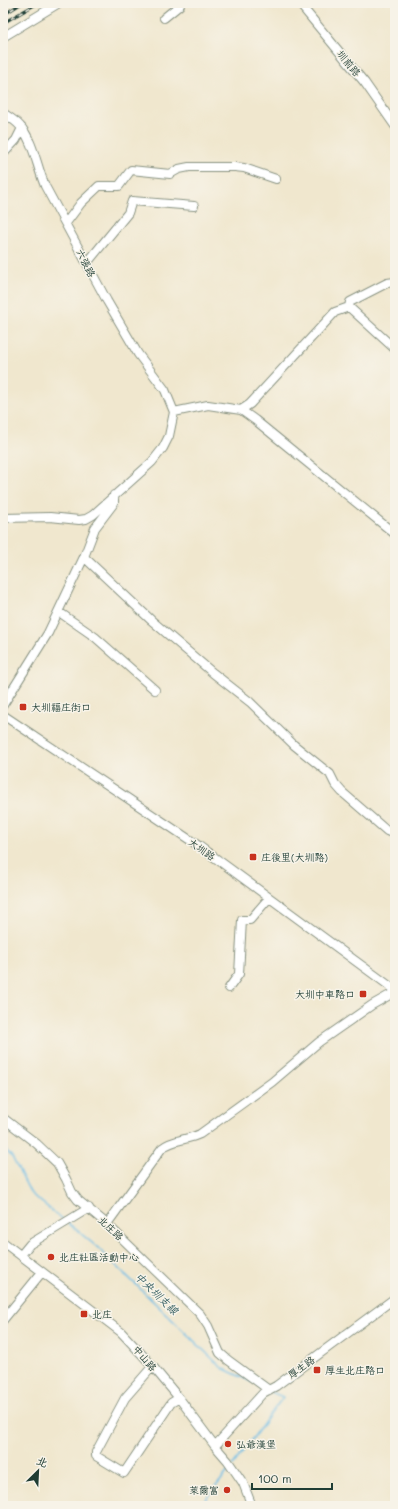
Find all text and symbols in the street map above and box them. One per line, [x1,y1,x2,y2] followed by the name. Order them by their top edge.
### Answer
[334,47,364,79] street label: 圳前路
[73,246,99,280] street label: 六張路
[31,700,91,714] place label: 大圳福庄街口
[18,702,28,712] marker: 大圳福庄街口
[186,835,218,863] street label: 大圳路
[261,850,328,864] place label: 庄後里(大圳路)
[248,852,258,862] marker: 庄後里(大圳路)
[295,987,355,1001] place label: 大圳中車路口
[358,989,368,999] marker: 大圳中車路口
[95,1213,127,1243] street label: 北庄路
[59,1250,139,1264] place label: 北庄社區活動中心
[46,1252,56,1262] marker: 北庄社區活動中心
[132,1269,183,1318] water label: 中央圳支線
[92,1307,112,1321] place label: 北庄
[79,1309,89,1319] marker: 北庄
[130,1342,160,1374] street label: 中山路
[285,1353,317,1381] street label: 厚生路
[325,1363,385,1377] place label: 厚生北庄路口
[312,1365,322,1375] marker: 厚生北庄路口
[236,1437,276,1451] place label: 弘爺漢堡
[223,1439,233,1449] marker: 弘爺漢堡
[18,1451,58,1491] north arrow
[34,1452,50,1470] text: 北
[252,1465,332,1491] scale bar
[258,1470,292,1486] text: 100 m
[189,1483,219,1497] place label: 萊爾富
[222,1485,232,1495] marker: 萊爾富

